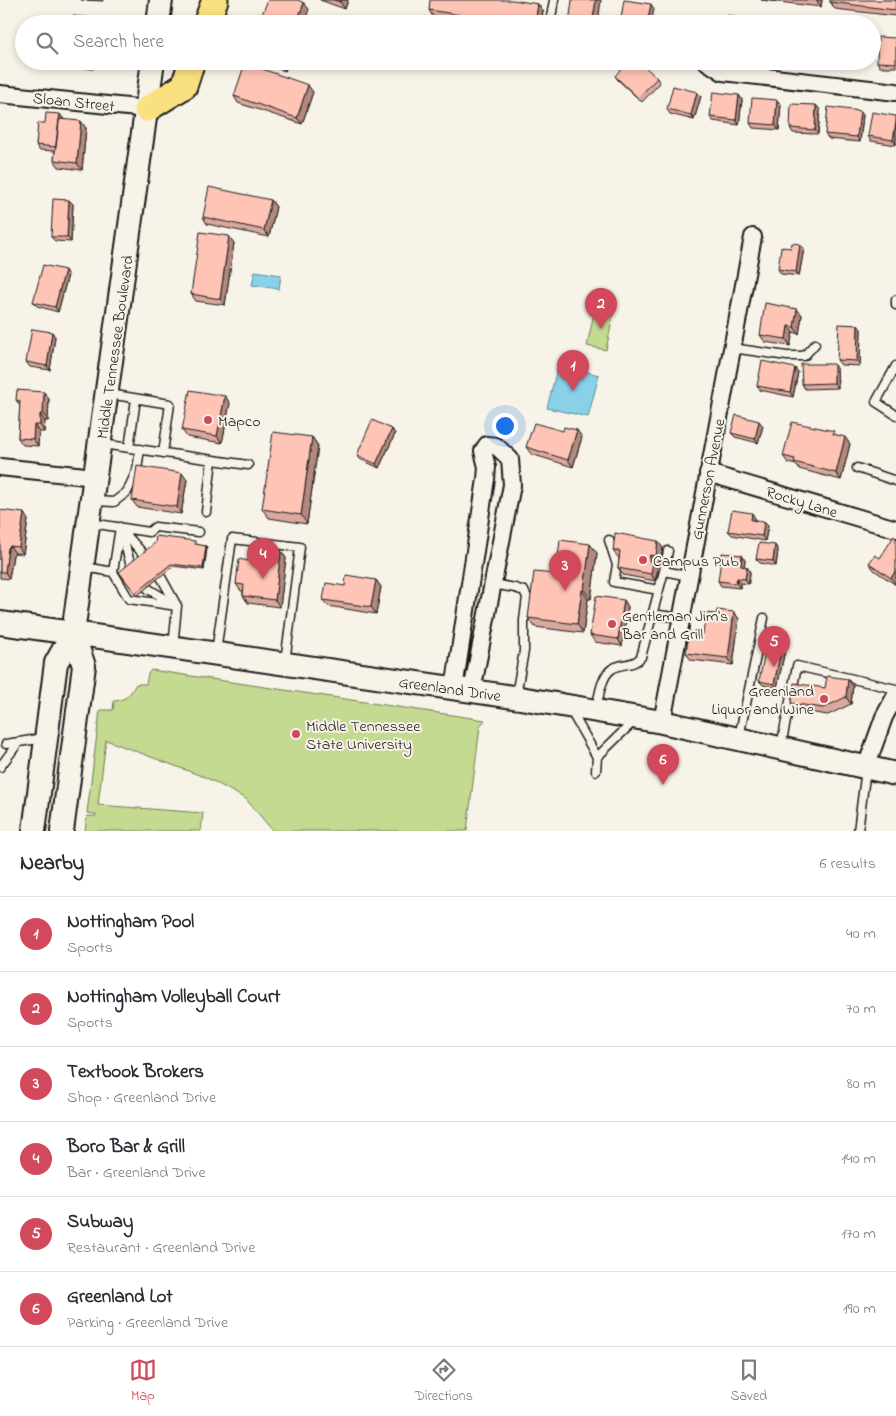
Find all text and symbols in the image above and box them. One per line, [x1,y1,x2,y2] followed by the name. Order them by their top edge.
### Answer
[15,15,881,70] search box
[33,29,61,57] icon: search
[73,29,164,56] text: Search here
[32,87,116,119] street label: Sloan Street
[91,254,141,441] street label: Middle Tennessee Boulevard
[585,288,617,329] pin: 2
[557,350,589,391] pin: 1
[218,410,260,434] place label: Mapco
[492,413,518,439] your location
[202,414,214,426] marker: Mapco
[685,416,733,542] street label: Gunnerson Avenue
[763,481,841,525] street label: Rocky Lane
[247,538,279,579] pin: 4
[549,550,581,591] pin: 3
[653,550,739,574] place label: Campus Pub
[637,554,649,566] marker: Campus Pub
[621,605,728,647] place label: Gentleman Jim's Bar and Grill
[606,618,618,630] marker: Gentleman Jim's Bar and Grill
[758,626,790,667] pin: 5
[397,671,503,709] street label: Greenland Drive
[712,680,815,722] place label: Greenland Liquor and Wine
[818,693,830,705] marker: Greenland Liquor and Wine
[306,715,421,757] place label: Middle Tennessee State University
[290,728,302,740] marker: Middle Tennessee State University
[647,744,679,785] pin: 6
[20,849,84,879] text: Nearby
[819,852,876,876] text: 6 results
[67,909,194,936] text: Nottingham Pool
[33,922,39,946] text: 1
[846,922,876,946] text: 40 m
[67,936,113,960] text: Sports
[67,984,280,1011] text: Nottingham Volleyball Court
[32,997,40,1021] text: 2
[846,997,876,1021] text: 70 m
[67,1011,113,1035] text: Sports
[67,1059,204,1086] text: Textbook Brokers
[33,1072,39,1096] text: 3
[847,1072,876,1096] text: 80 m
[67,1086,216,1110] text: Shop · Greenland Drive
[67,1134,185,1161] text: Boro Bar & Grill
[33,1147,39,1171] text: 4
[841,1147,876,1171] text: 140 m
[67,1161,206,1185] text: Bar · Greenland Drive
[67,1209,133,1236] text: Subway
[31,1222,41,1246] text: 5
[841,1222,876,1246] text: 170 m
[67,1236,255,1260] text: Restaurant · Greenland Drive
[67,1284,173,1311] text: Greenland Lot
[32,1297,40,1321] text: 6
[843,1297,876,1321] text: 190 m
[67,1311,228,1335] text: Parking · Greenland Drive
[129,1356,157,1407] tab: Map
[415,1356,473,1407] tab: Directions
[731,1356,767,1407] tab: Saved

